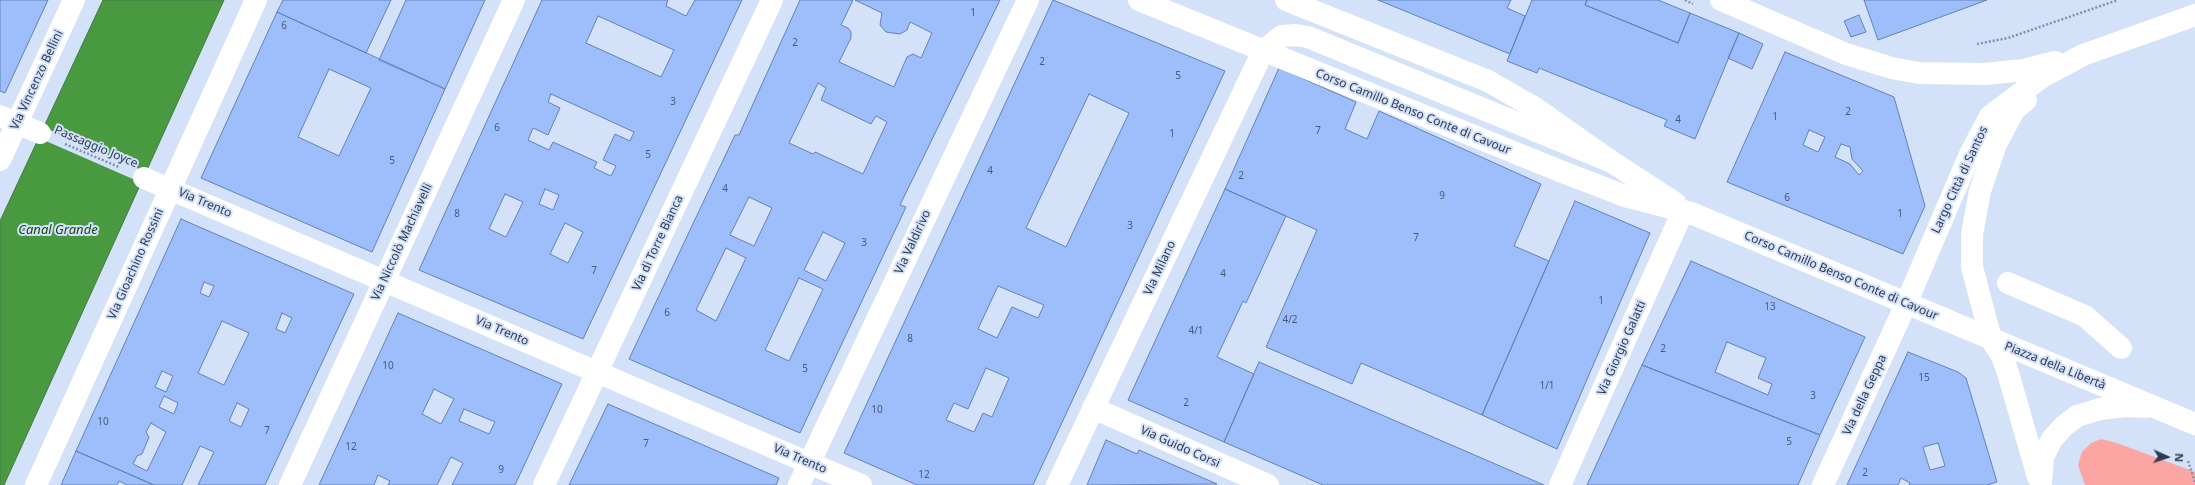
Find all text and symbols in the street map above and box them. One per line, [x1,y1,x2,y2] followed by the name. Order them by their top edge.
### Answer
[970,7,976,19] house number: 1
[281,20,287,32] house number: 6
[8,28,66,132] street label: Via Vincenzo Bellini
[792,37,798,49] house number: 2
[1039,56,1045,68] house number: 2
[1313,66,1513,158] street label: Corso Camillo Benso Conte di Cavour
[1175,70,1181,82] house number: 5
[670,96,676,108] house number: 3
[1845,106,1851,118] house number: 2
[1772,111,1778,123] house number: 1
[1675,114,1681,126] house number: 4
[494,122,500,134] house number: 6
[52,123,140,171] street label: Passaggio Joyce
[1929,124,1991,236] street label: Largo Città di Santos
[1315,125,1321,137] house number: 7
[1169,128,1175,140] house number: 1
[645,149,651,161] house number: 5
[389,155,395,167] house number: 5
[987,165,993,177] house number: 4
[1238,170,1244,182] house number: 2
[369,181,435,303] street label: Via Niccolò Machiavelli
[722,183,728,195] house number: 4
[176,185,234,221] street label: Via Trento
[1439,190,1445,202] house number: 9
[1784,192,1790,204] house number: 6
[630,193,686,293] street label: Via di Torre Bianca
[105,206,167,322] street label: Via Gioachino Rossini
[454,208,460,220] house number: 8
[892,208,934,276] street label: Via Valdirivo
[1897,208,1903,220] house number: 1
[1127,220,1133,232] house number: 3
[18,222,98,238] water label: Canal Grande
[1742,228,1940,324] street label: Corso Camillo Benso Conte di Cavour
[1413,232,1419,244] house number: 7
[861,237,867,249] house number: 3
[1141,238,1179,298] street label: Via Milano
[591,265,597,277] house number: 7
[1220,268,1226,280] house number: 4
[1598,295,1604,307] house number: 1
[1595,298,1649,398] street label: Via Giorgio Galatti
[1764,301,1776,313] house number: 13
[664,307,670,319] house number: 6
[473,313,531,349] street label: Via Trento
[1282,314,1298,326] house number: 4/2
[1188,325,1204,337] house number: 4/1
[907,333,913,345] house number: 8
[2002,339,2108,393] street label: Piazza della Libertà
[1660,343,1666,355] house number: 2
[1840,352,1890,438] street label: Via della Geppa
[382,360,394,372] house number: 10
[802,363,808,375] house number: 5
[1918,372,1930,384] house number: 15
[1539,380,1555,392] house number: 1/1
[1810,390,1816,402] house number: 3
[1183,397,1189,409] house number: 2
[871,404,883,416] house number: 10
[97,416,109,428] house number: 10
[1138,423,1222,471] street label: Via Guido Corsi
[264,425,270,437] house number: 7
[1786,436,1792,448] house number: 5
[2147,437,2187,477] north arrow
[643,438,649,450] house number: 7
[345,441,357,453] house number: 12
[771,441,829,477] street label: Via Trento
[2172,453,2187,463] text: N
[498,464,504,476] house number: 9
[1862,467,1868,479] house number: 2
[918,469,930,481] house number: 12

